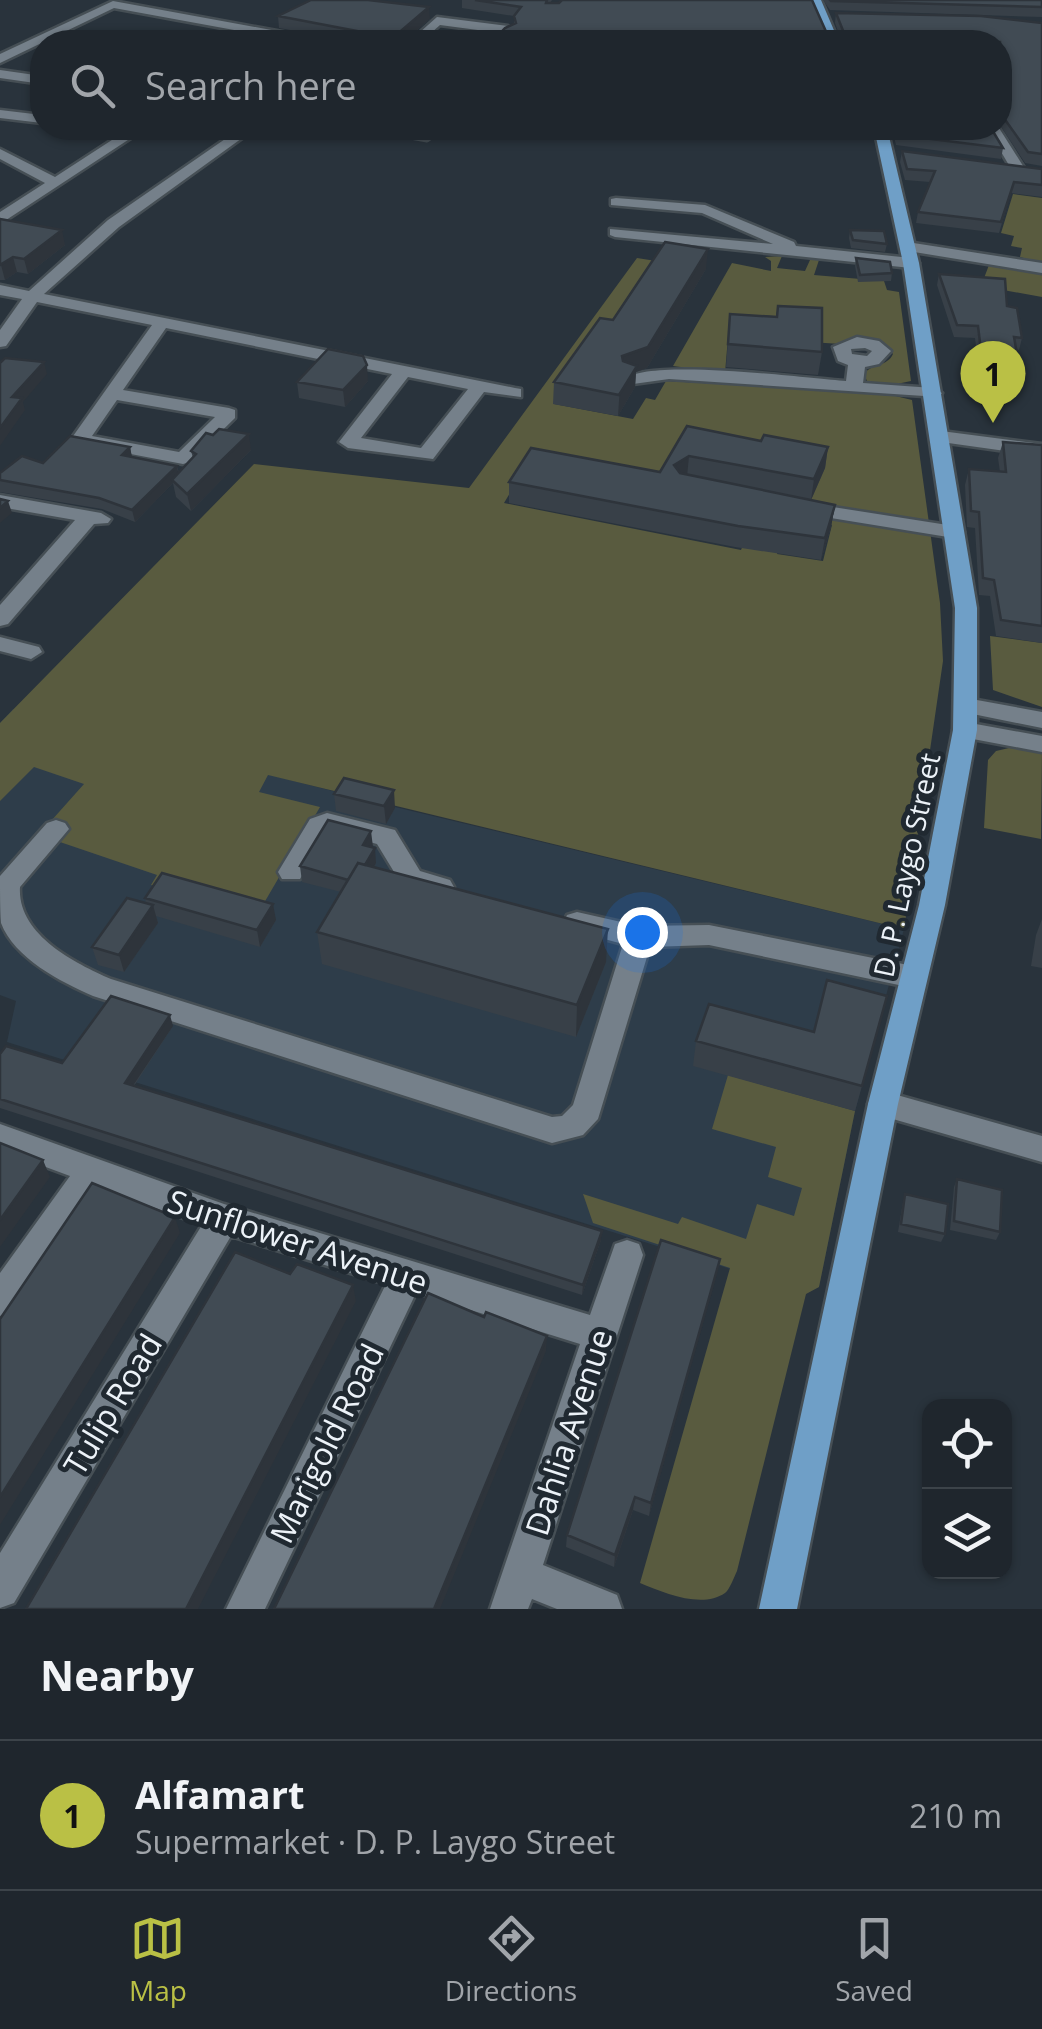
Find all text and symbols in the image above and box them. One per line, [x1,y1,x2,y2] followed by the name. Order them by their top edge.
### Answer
[30,30,1012,140] search box
[65,58,120,113] icon: search
[145,59,357,111] text: Search here
[960,340,1026,423] pin: 1
[864,749,948,981] street label: D. P. Laygo Street
[617,907,668,958] your location
[163,1179,433,1303] street label: Sunflower Avenue
[514,1323,622,1541] street label: Dahlia Avenue
[53,1325,171,1483] street label: Tulip Road
[259,1336,393,1550] street label: Marigold Road
[922,1399,1012,1579] map controls
[922,1399,1012,1489] button: locate
[922,1489,1012,1579] button: layers
[40,1646,194,1703] text: Nearby
[135,1768,305,1820] text: Alfamart
[63,1794,82,1837] text: 1
[909,1794,1002,1837] text: 210 m
[135,1820,615,1863] text: Supermarket · D. P. Laygo Street
[129,1911,187,2009] tab: Map
[445,1911,577,2009] tab: Directions
[835,1911,913,2009] tab: Saved

